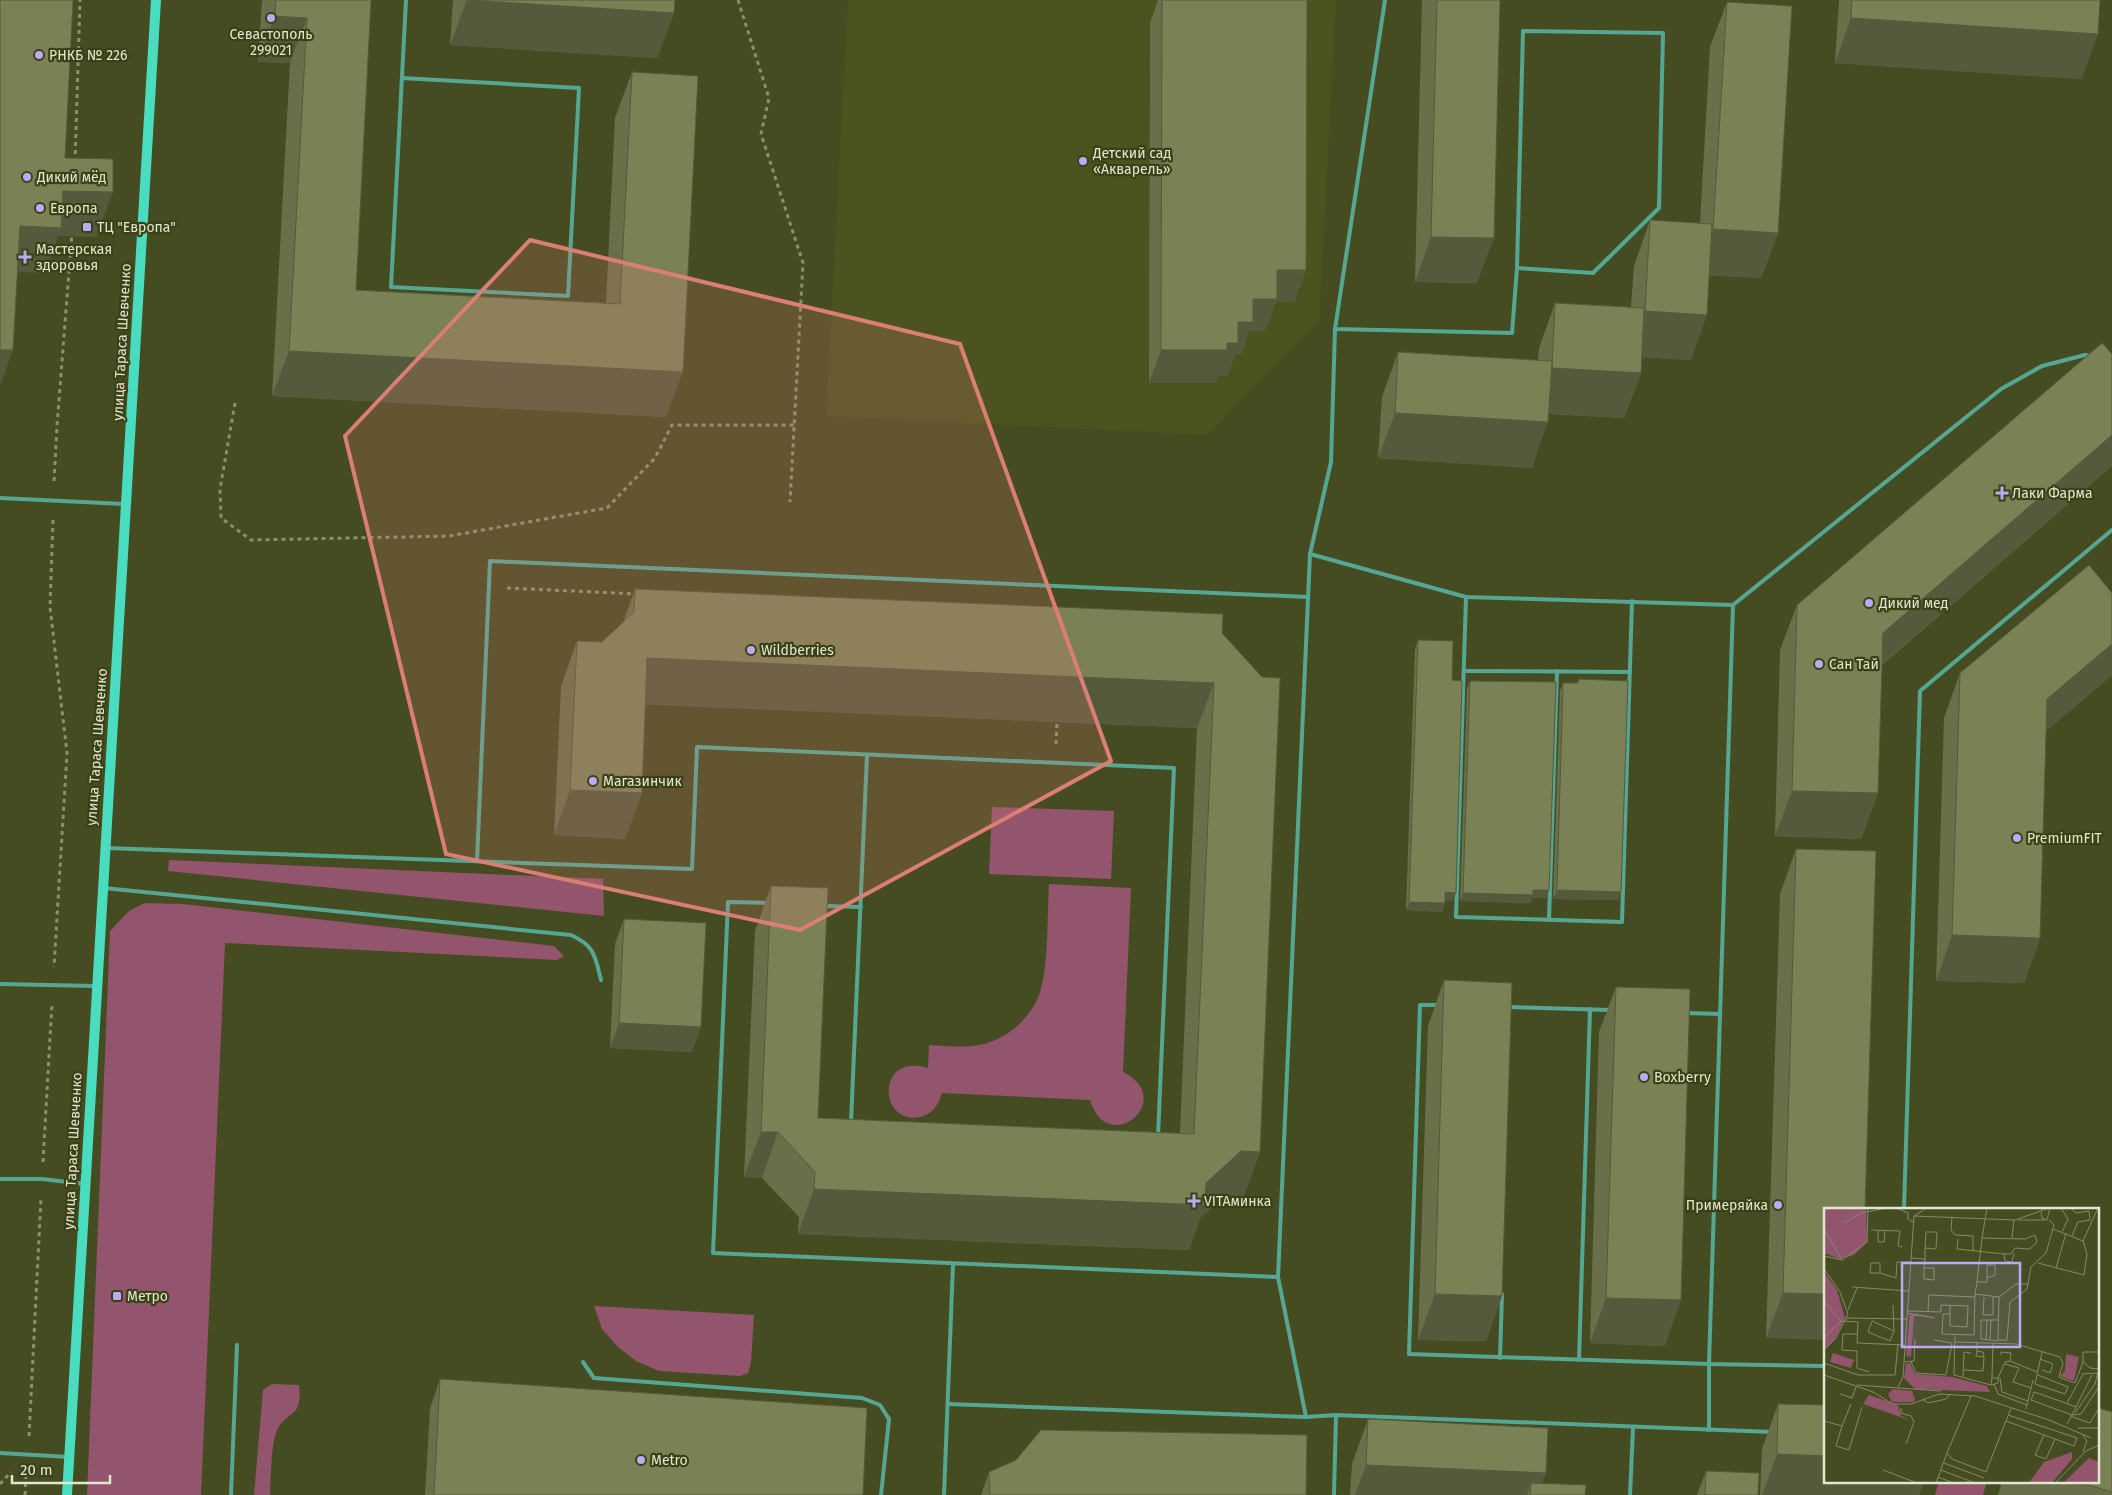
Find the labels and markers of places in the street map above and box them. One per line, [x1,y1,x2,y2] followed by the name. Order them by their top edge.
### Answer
[265,12,277,24] marker: Севастополь 299021
[230,26,312,59] place label: Севастополь 299021
[49,47,127,64] place label: РНКБ № 226
[33,49,45,61] marker: РНКБ № 226
[1092,145,1171,178] place label: Детский сад «Акварель»
[1077,155,1089,167] marker: Детский сад «Акварель»
[36,169,107,186] place label: Дикий мёд
[21,171,33,183] marker: Дикий мёд
[50,200,98,217] place label: Европа
[34,202,46,214] marker: Европа
[97,219,176,236] place label: ТЦ "Европа"
[81,221,93,233] marker: ТЦ "Европа"
[36,241,112,274] place label: Мастерская здоровья
[18,250,32,264] marker: Мастерская здоровья
[2012,485,2093,502] place label: Лаки Фарма
[1996,487,2008,499] marker: Лаки Фарма
[1878,595,1949,612] place label: Дикий мед
[1863,597,1875,609] marker: Дикий мед
[761,642,834,659] place label: Wildberries
[745,644,757,656] marker: Wildberries
[1829,656,1879,673] place label: Сан Тай
[1813,658,1825,670] marker: Сан Тай
[603,773,682,790] place label: Магазинчик
[587,775,599,787] marker: Магазинчик
[2027,830,2103,847] place label: PremiumFIT
[2011,832,2023,844] marker: PremiumFIT
[1654,1069,1711,1086] place label: Boxberry
[1638,1071,1650,1083] marker: Boxberry
[1204,1193,1271,1210] place label: VITAминка
[1188,1195,1200,1207] marker: VITAминка
[1686,1197,1768,1214] place label: Примеряйка
[1772,1199,1784,1211] marker: Примеряйка
[127,1288,168,1305] place label: Метро
[111,1290,123,1302] marker: Метро
[651,1452,688,1469] place label: Metro
[635,1454,647,1466] marker: Metro

